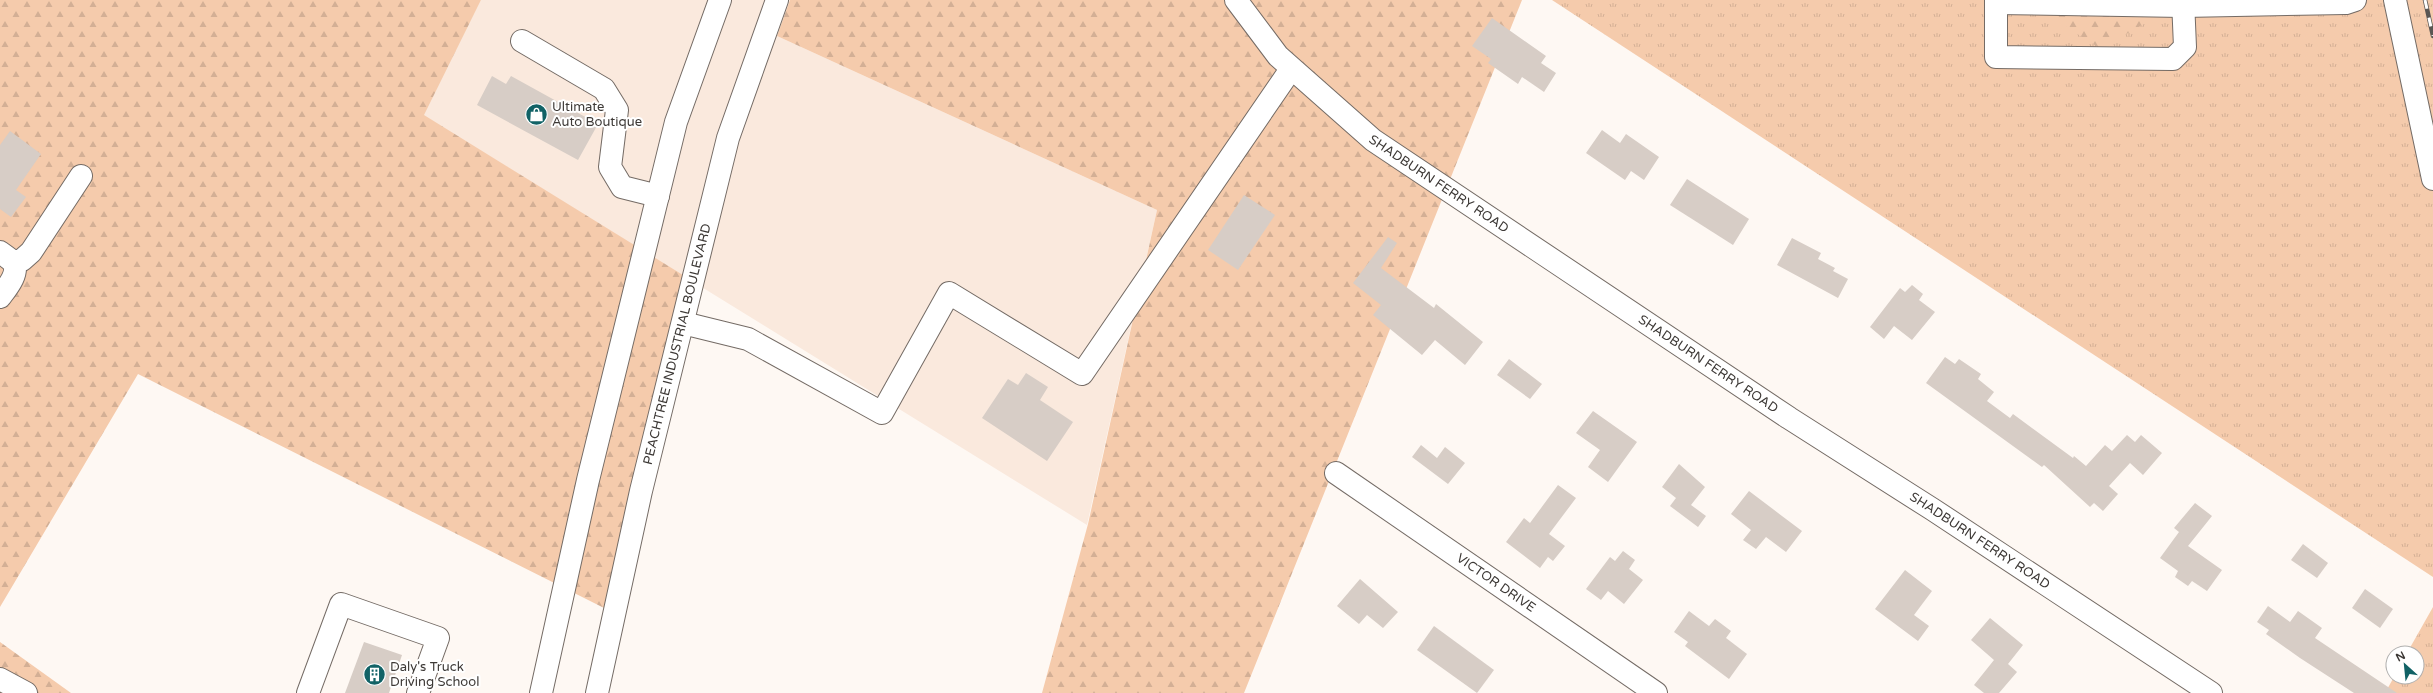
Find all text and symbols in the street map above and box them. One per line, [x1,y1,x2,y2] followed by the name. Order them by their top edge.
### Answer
[552,99,642,130] place label: Ultimate Auto Boutique
[524,101,550,127] shop icon: Ultimate Auto Boutique
[1366,132,1512,237] street label: SHADBURN FERRY ROAD
[640,222,715,466] street label: PEACHTREE INDUSTRIAL BOULEVARD
[1635,312,1781,417] street label: SHADBURN FERRY ROAD
[1907,489,2053,593] street label: SHADBURN FERRY ROAD
[1453,550,1539,616] street label: VICTOR DRIVE
[2385,645,2425,685] north arrow
[2394,649,2408,664] text: N
[390,659,479,690] place label: Daly's Truck Driving School
[361,661,387,687] building icon: Daly's Truck Driving School

